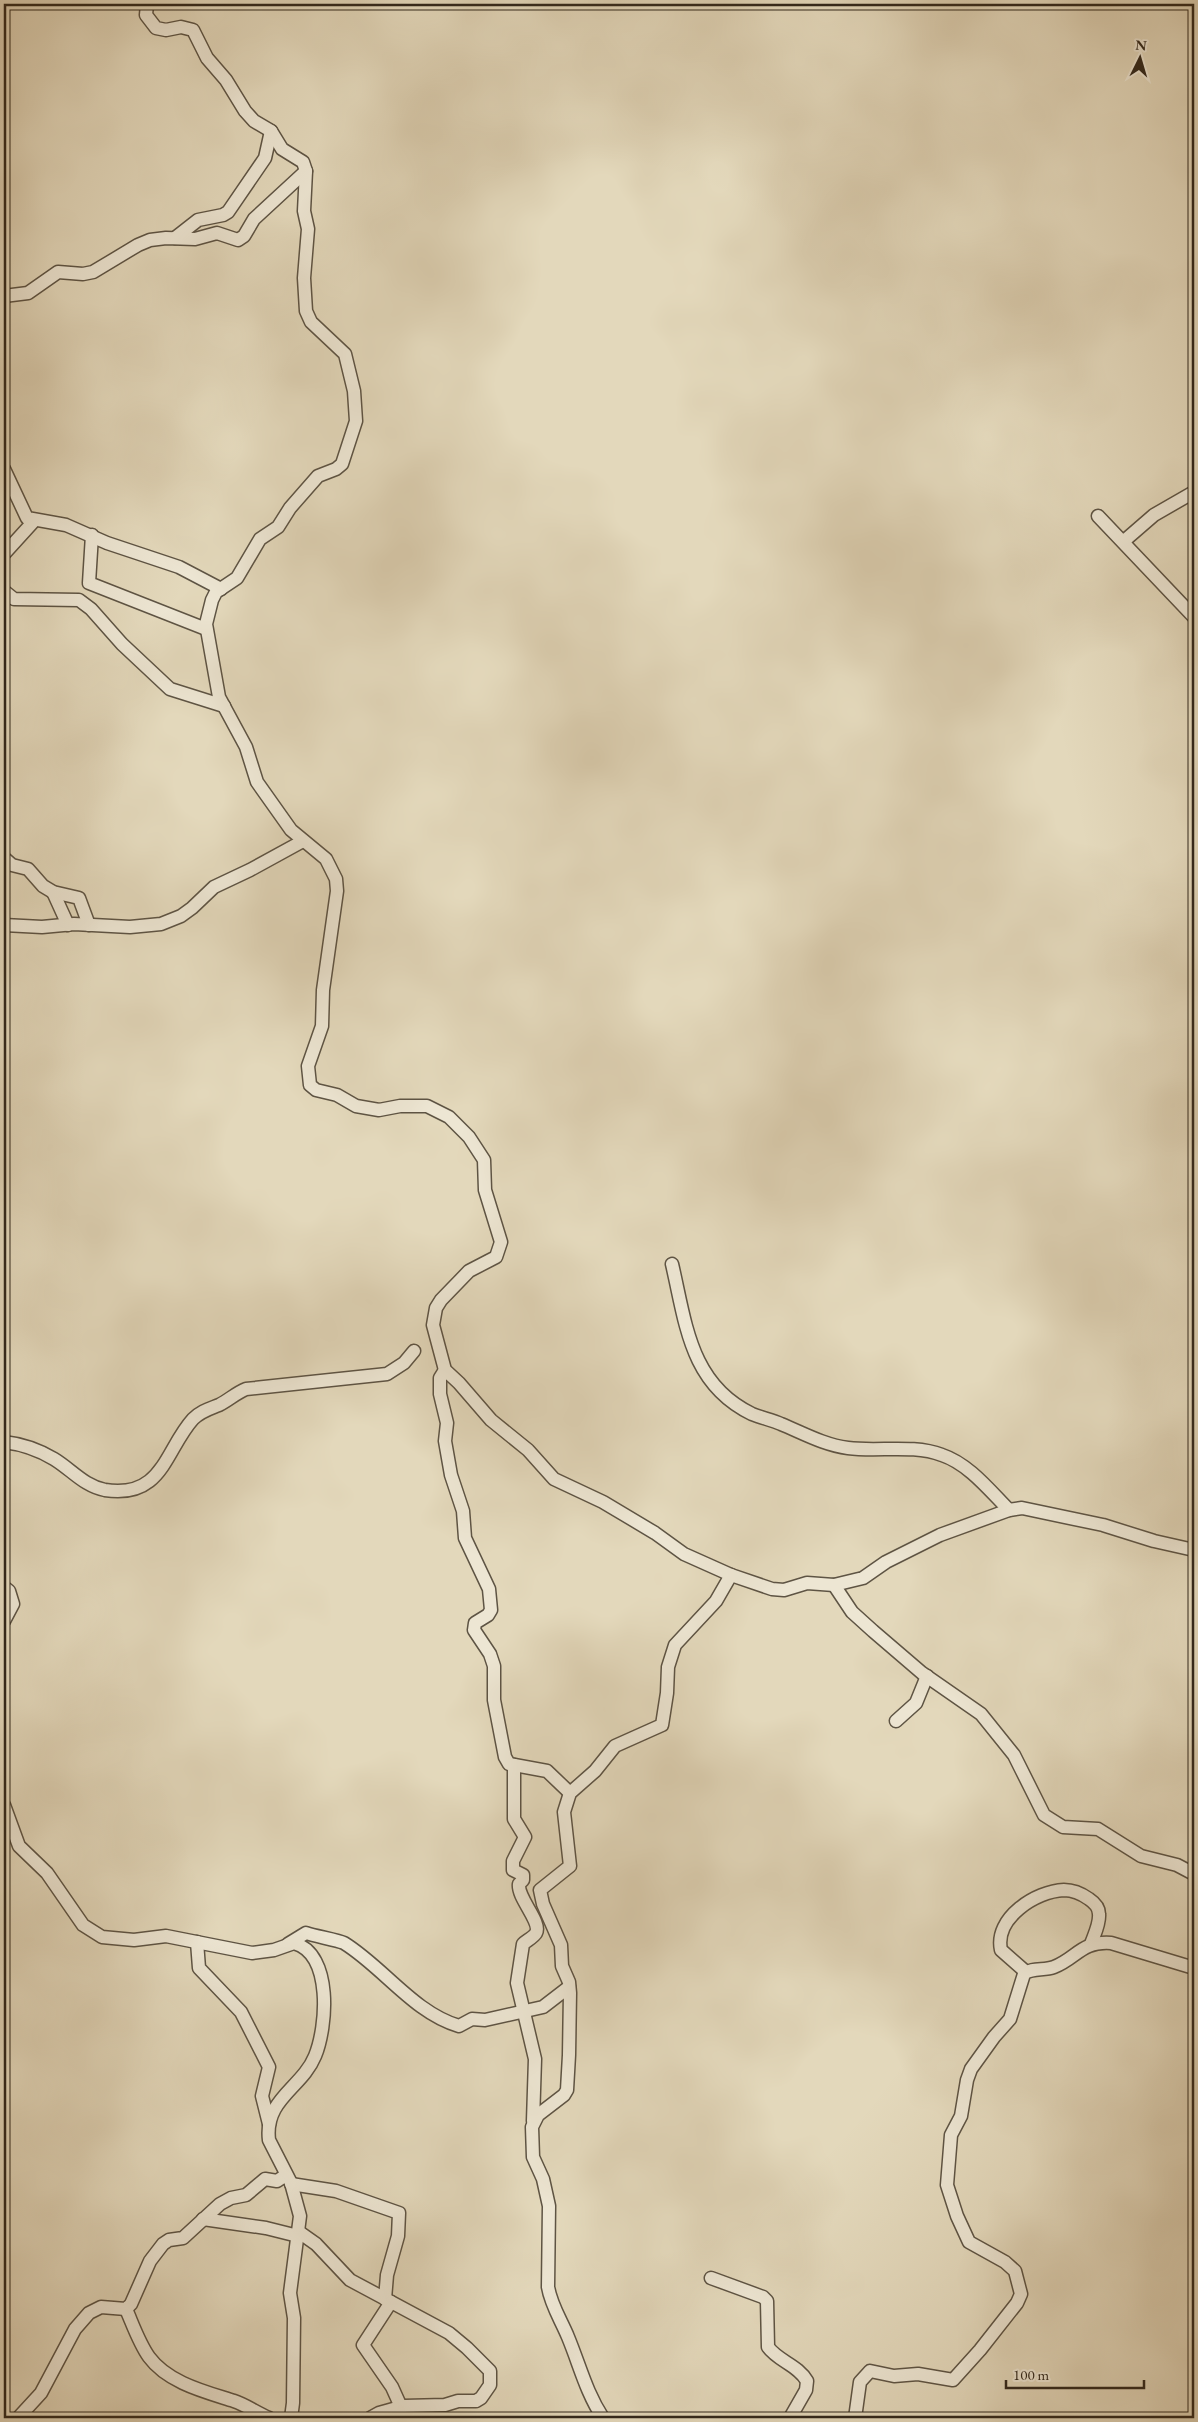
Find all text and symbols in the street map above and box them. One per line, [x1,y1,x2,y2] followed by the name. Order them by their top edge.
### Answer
[1116,32,1166,82] north arrow
[1135,36,1148,55] text: N
[1006,2357,1143,2389] scale bar
[1013,2365,1050,2384] text: 100 m

